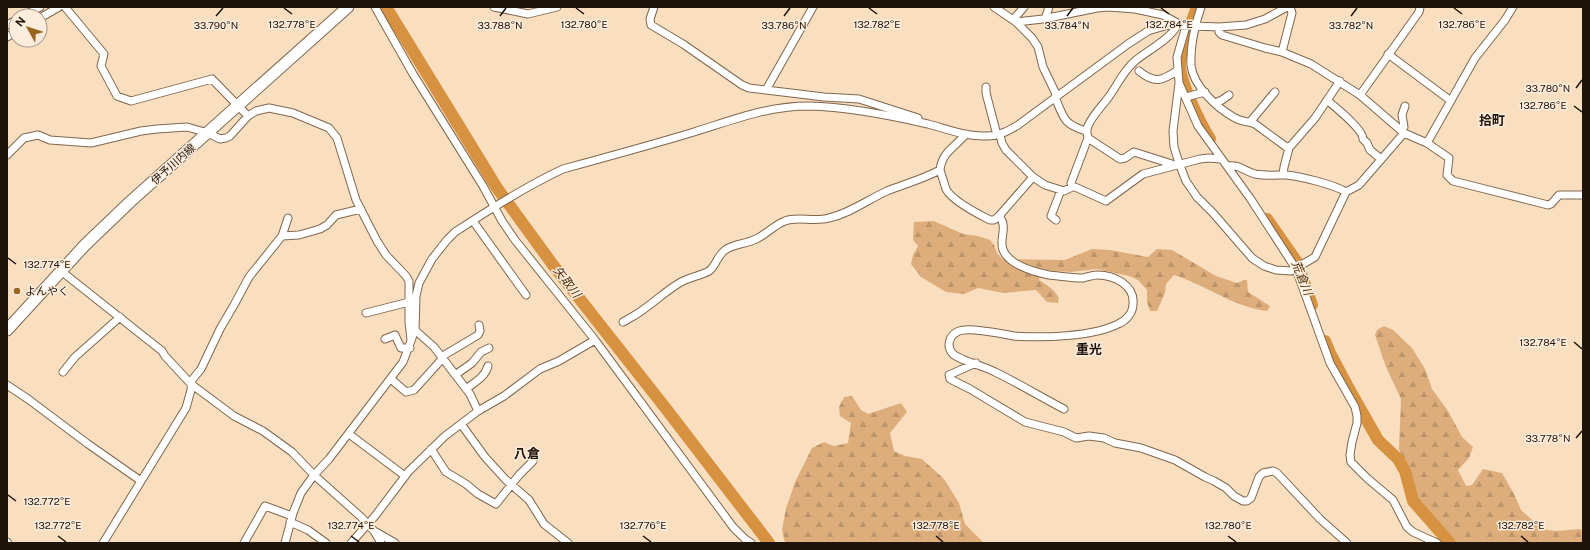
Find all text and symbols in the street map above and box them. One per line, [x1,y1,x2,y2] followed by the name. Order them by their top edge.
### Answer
[8,8,48,48] north arrow
[13,15,28,29] text: N
[268,18,316,30] text: 132.778°E
[560,18,608,30] text: 132.780°E
[853,18,901,30] text: 132.782°E
[1145,18,1193,30] text: 132.784°E
[1438,18,1486,30] text: 132.786°E
[194,19,238,31] text: 33.790°N
[477,19,523,31] text: 33.788°N
[762,19,806,31] text: 33.786°N
[1045,19,1090,31] text: 33.784°N
[1329,19,1373,31] text: 33.782°N
[1526,82,1570,94] text: 33.780°N
[1519,99,1567,111] text: 132.786°E
[1479,113,1505,128] district label: 拾町
[149,141,197,187] street label: 伊予川内線
[23,258,71,270] text: 132.774°E
[1289,259,1316,299] water label: 荒倉川
[550,264,585,302] water label: 矢取川
[25,285,69,297] place label: よんやく
[12,286,22,296] marker: よんやく
[1519,336,1567,348] text: 132.784°E
[1076,342,1102,357] district label: 重光
[1526,432,1570,444] text: 33.778°N
[514,446,540,461] district label: 八倉
[23,495,71,507] text: 132.772°E
[34,519,82,531] text: 132.772°E
[327,519,375,531] text: 132.774°E
[619,519,667,531] text: 132.776°E
[912,519,960,531] text: 132.778°E
[1204,519,1252,531] text: 132.780°E
[1497,519,1545,531] text: 132.782°E

